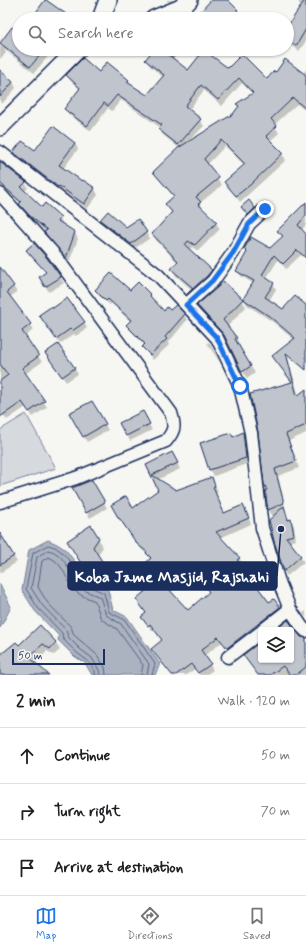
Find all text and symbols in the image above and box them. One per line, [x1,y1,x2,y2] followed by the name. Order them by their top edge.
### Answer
[12,12,294,56] search box
[26,23,48,45] icon: search
[58,24,134,44] text: Search here
[256,200,274,218] route end
[231,377,249,395] route start
[68,562,277,590] callout: Koba Jame Masjid, Rajshahi
[75,567,269,588] text: Koba Jame Masjid, Rajshahi
[258,627,294,663] map controls
[258,627,294,663] button: layers
[12,647,105,666] scale bar
[18,649,43,663] text: 50 m
[16,690,56,712] text: 2 min
[218,693,290,710] text: Walk · 120 m
[16,745,38,767] icon: ahead
[54,746,110,766] text: Continue
[261,747,290,764] text: 50 m
[16,801,38,823] icon: right
[54,802,121,822] text: Turn right
[261,803,290,820] text: 70 m
[16,857,38,879] icon: arrive
[54,858,183,878] text: Arrive at destination
[35,905,57,943] tab: Map
[127,905,173,943] tab: Directions
[243,905,271,943] tab: Saved

